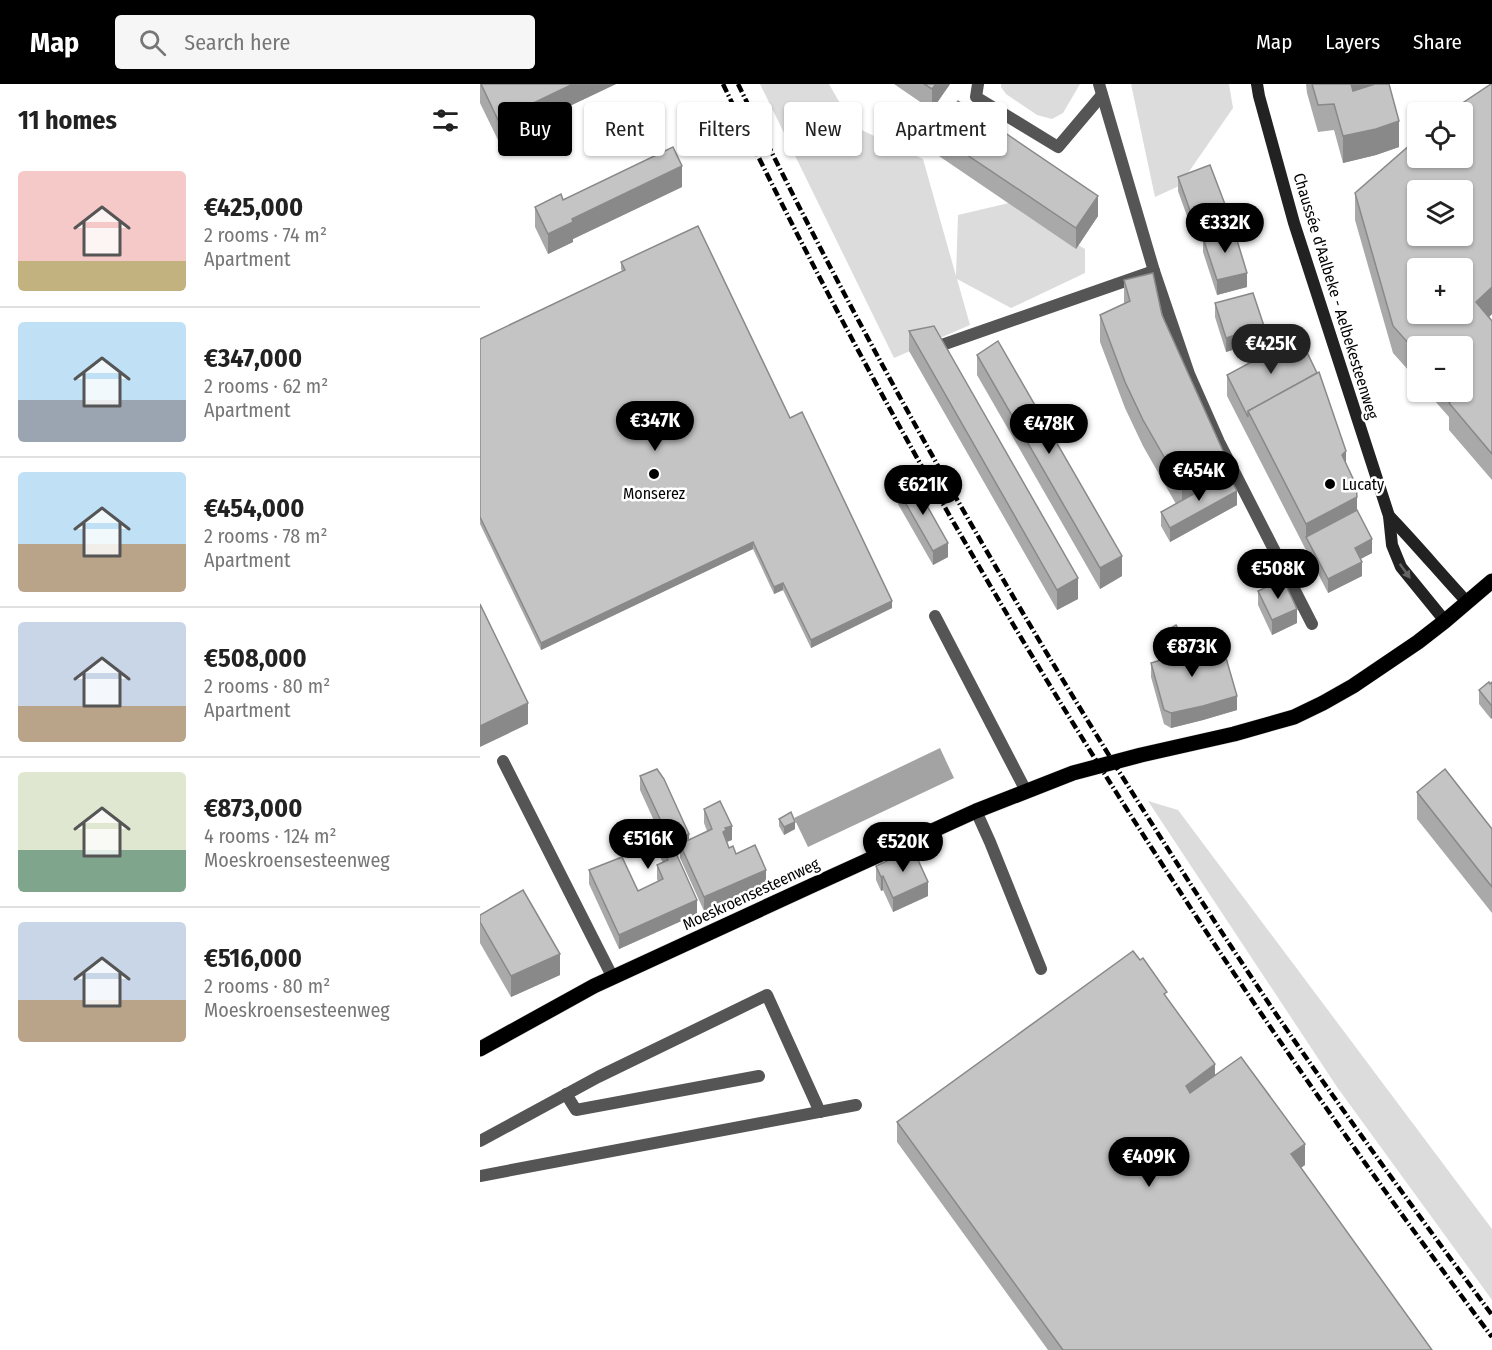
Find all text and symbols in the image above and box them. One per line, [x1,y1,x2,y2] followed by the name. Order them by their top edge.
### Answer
[115,15,535,69] search box
[30,26,79,59] text: Map
[136,26,169,59] icon: search
[184,29,290,56] text: Search here
[1256,29,1292,55] text: Map
[1325,29,1380,55] text: Layers
[1413,29,1462,55] text: Share
[498,102,572,156] chip: Buy
[584,102,665,156] chip: Rent
[677,102,772,156] chip: Filters
[784,102,862,156] chip: New
[874,102,1007,156] chip: Apartment
[1407,102,1473,402] map controls
[1407,102,1473,168] button: locate
[429,104,462,137] icon: filters
[18,105,117,136] text: 11 homes
[1289,171,1383,422] street label: Chaussée d'Aalbeke - Aelbekesteenweg
[1407,180,1473,246] button: layers
[204,192,303,223] text: €425,000
[66,195,138,267] icon: home
[1183,203,1267,254] pin: €332K
[1200,210,1250,234] text: €332K
[204,223,327,247] text: 2 rooms · 74 m²
[204,247,291,271] text: Apartment
[1407,258,1473,324] button: +
[1229,324,1313,375] pin: €425K
[1246,331,1296,355] text: €425K
[1407,336,1473,402] button: −
[204,343,302,374] text: €347,000
[66,346,138,418] icon: home
[204,374,328,398] text: 2 rooms · 62 m²
[204,398,291,422] text: Apartment
[613,401,697,452] pin: €347K
[1007,404,1091,455] pin: €478K
[630,408,680,432] text: €347K
[1024,411,1074,435] text: €478K
[1157,451,1241,502] pin: €454K
[1173,458,1225,482] text: €454K
[881,465,965,516] pin: €621K
[647,467,661,481] marker: Monserez
[898,472,948,496] text: €621K
[1342,475,1385,494] place label: Lucaty
[1323,477,1337,491] marker: Lucaty
[623,484,685,503] place label: Monserez
[204,493,304,524] text: €454,000
[66,496,138,568] icon: home
[204,524,327,548] text: 2 rooms · 78 m²
[204,548,291,572] text: Apartment
[1236,549,1320,600] pin: €508K
[1251,556,1305,580] text: €508K
[1399,563,1411,579] one-way arrow
[1150,627,1234,678] pin: €873K
[1167,634,1217,658] text: €873K
[204,643,307,674] text: €508,000
[66,646,138,718] icon: home
[204,674,330,698] text: 2 rooms · 80 m²
[204,698,291,722] text: Apartment
[204,793,302,824] text: €873,000
[66,796,138,868] icon: home
[606,819,690,870] pin: €516K
[861,822,945,873] pin: €520K
[204,824,337,848] text: 4 rooms · 124 m²
[623,826,673,850] text: €516K
[877,829,929,853] text: €520K
[204,848,390,872] text: Moeskroensesteenweg
[680,854,823,934] street label: Moeskroensesteenweg
[204,943,302,974] text: €516,000
[66,946,138,1018] icon: home
[204,974,330,998] text: 2 rooms · 80 m²
[204,998,390,1022] text: Moeskroensesteenweg
[1107,1137,1191,1188] pin: €409K
[1122,1144,1176,1168] text: €409K

